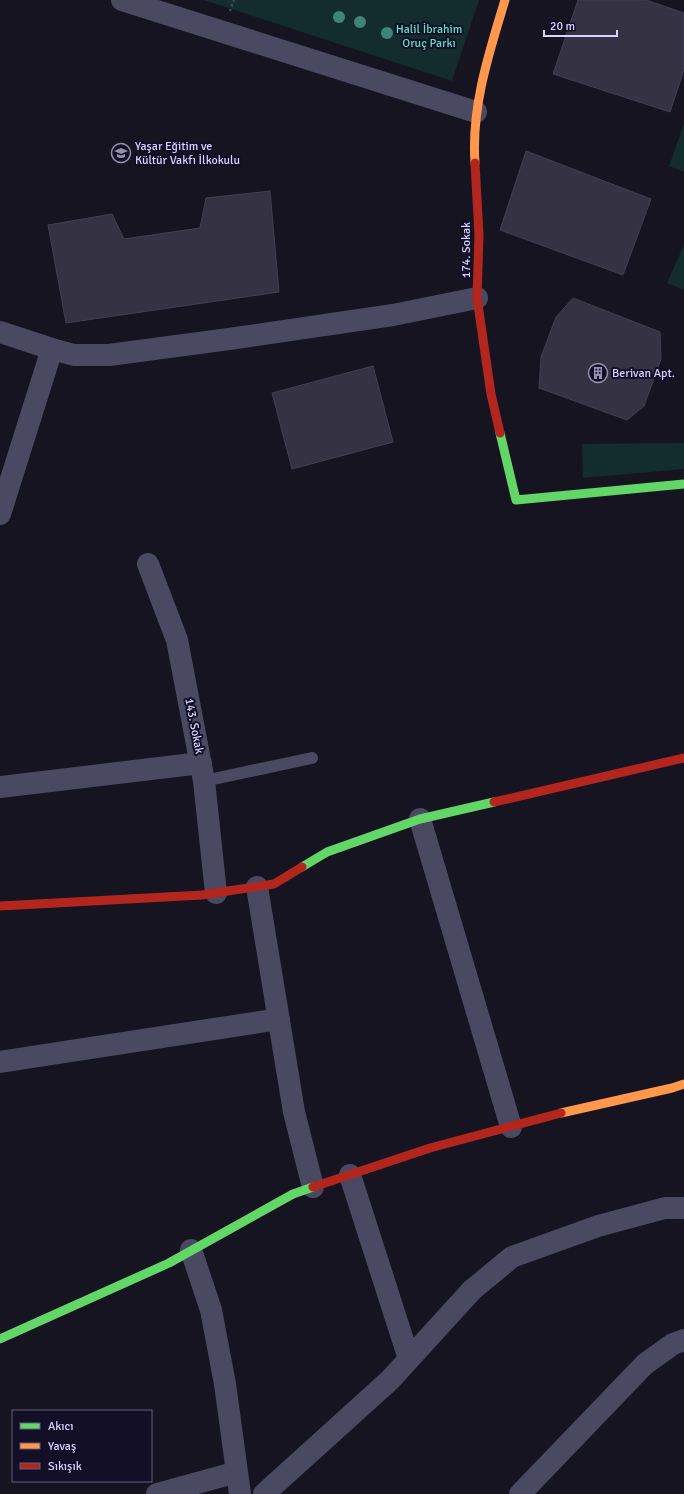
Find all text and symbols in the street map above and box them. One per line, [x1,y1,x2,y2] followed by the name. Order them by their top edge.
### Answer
[544,12,617,38] scale bar
[550,19,575,34] text: 20 m
[396,22,462,51] park label: Halil İbrahim Oruç Parkı
[135,139,240,168] place label: Yaşar Eğitim ve Kültür Vakfı İlkokulu
[110,142,132,164] school or university icon: Yaşar Eğitim ve Kültür Vakfı İlkokulu
[459,222,474,278] street label: 174. Sokak
[587,362,609,384] building icon: Berivan Apt.
[612,366,675,381] place label: Berivan Apt.
[181,697,207,755] street label: 143. Sokak
[12,1410,152,1482] legend
[48,1419,74,1434] text: Akıcı
[48,1439,76,1454] text: Yavaş
[48,1459,82,1474] text: Sıkışık

